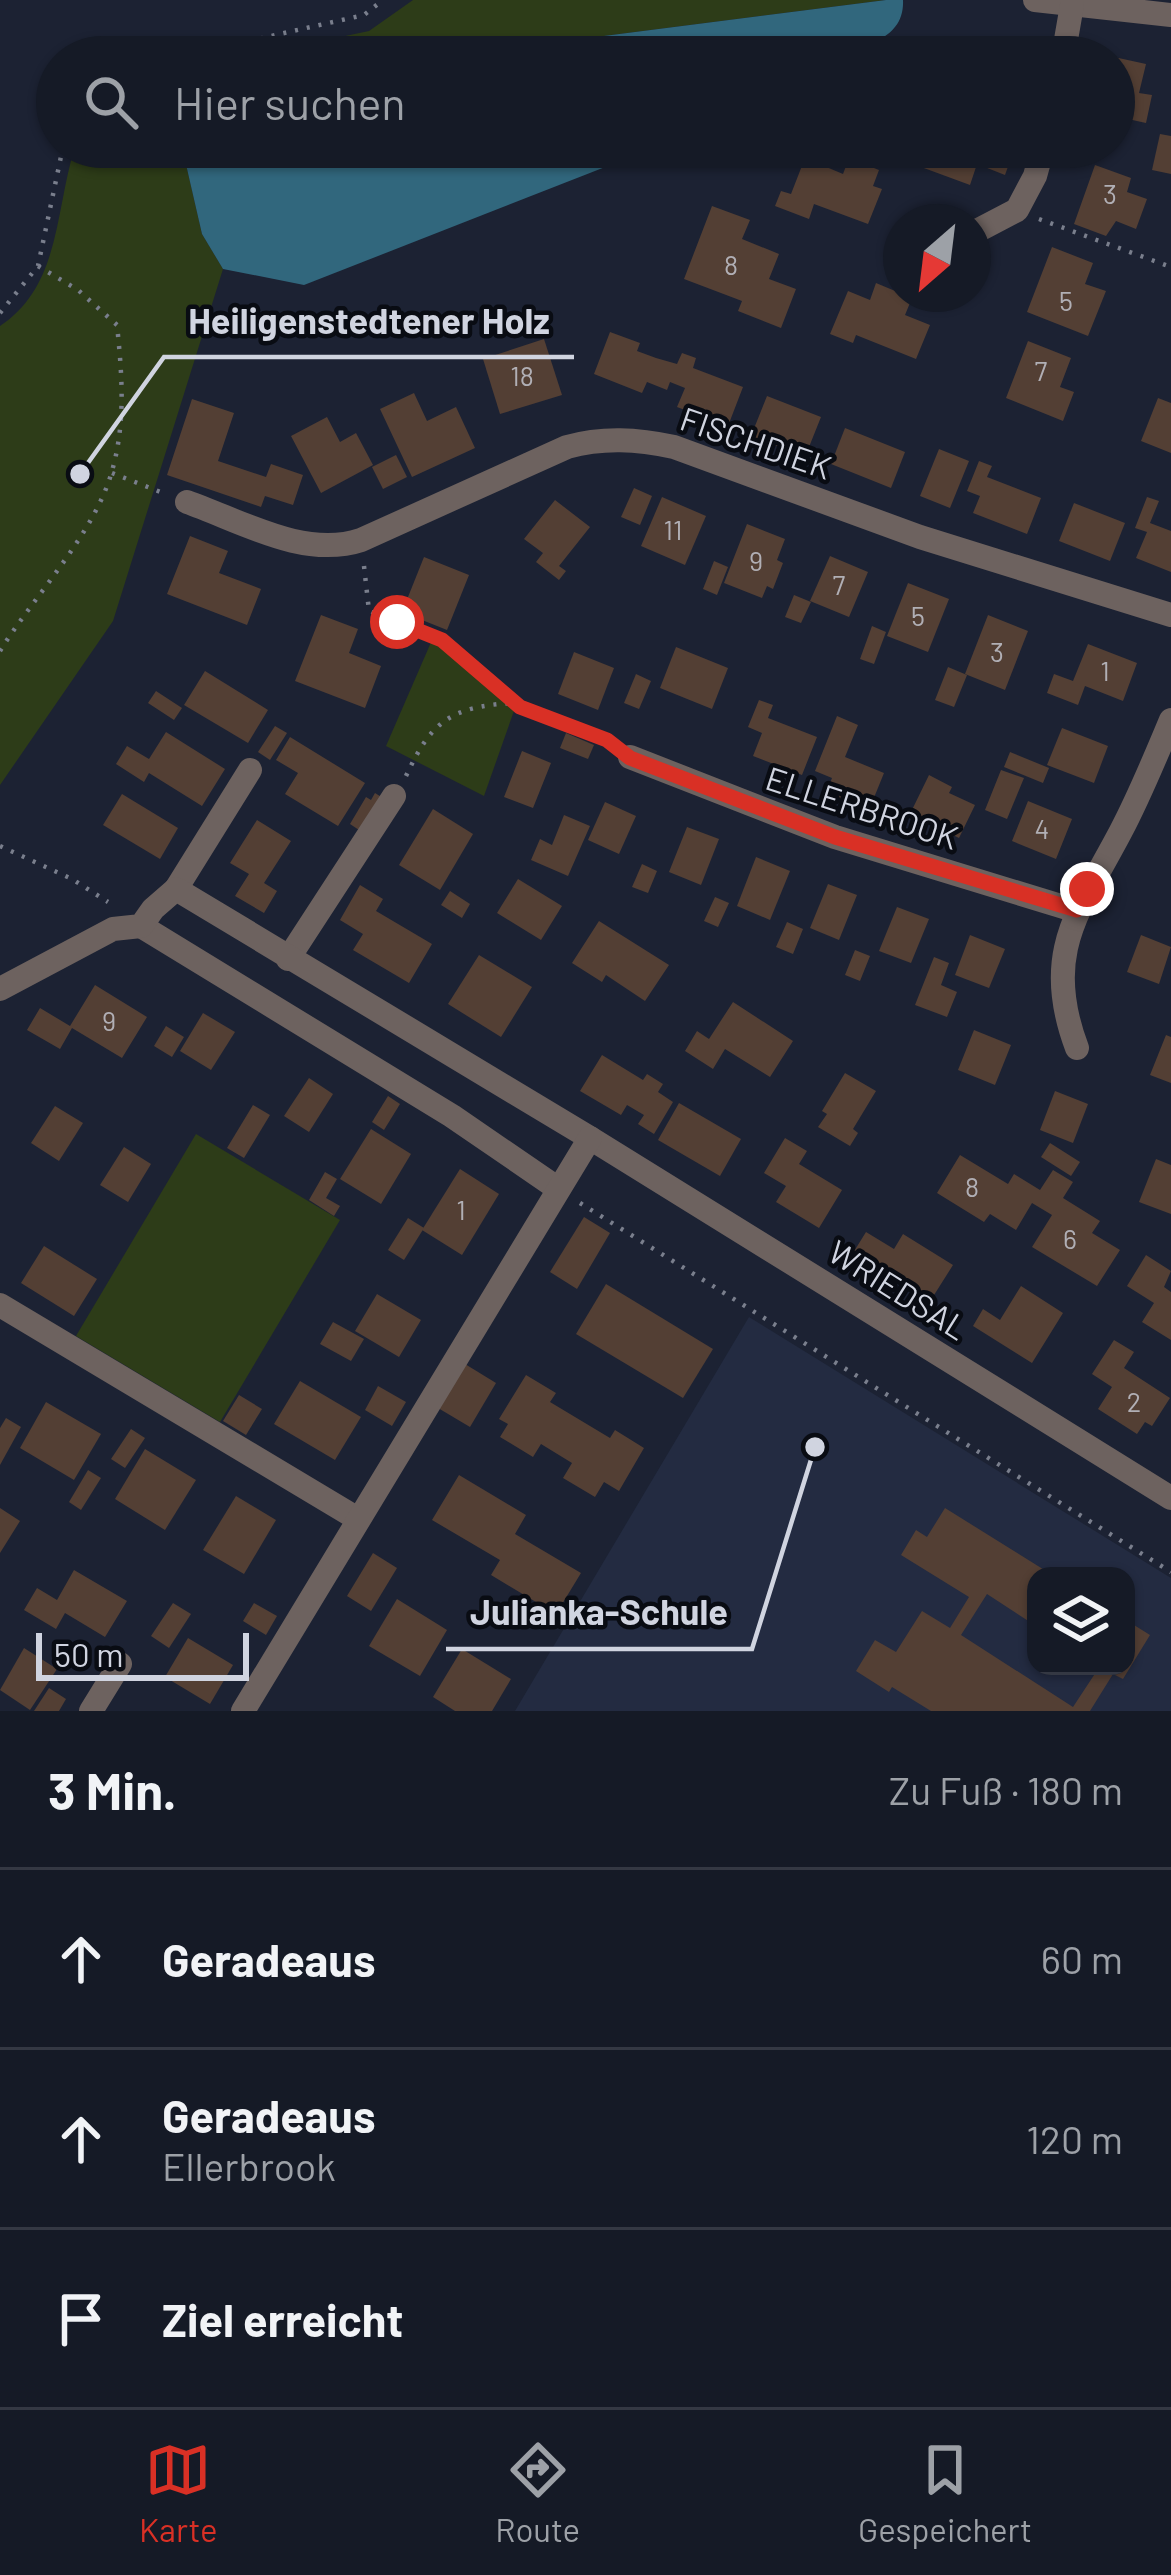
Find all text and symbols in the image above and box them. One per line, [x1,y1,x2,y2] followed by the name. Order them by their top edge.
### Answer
[36,36,1135,168] search box
[78,69,144,135] icon: search
[174,75,406,129] text: Hier suchen
[1103,177,1117,209] house number: 3
[883,204,991,312] north arrow
[724,248,738,280] house number: 8
[1059,284,1073,316] house number: 5
[164,285,574,357] callout: Heiligenstedtener Holz
[188,298,550,341] text: Heiligenstedtener Holz
[1035,354,1048,386] house number: 7
[510,359,534,391] house number: 18
[675,398,837,487] street label: FISCHDIEK
[664,513,682,545] house number: 11
[749,544,763,576] house number: 9
[833,568,846,600] house number: 7
[370,595,424,649] route start
[911,599,925,631] house number: 5
[990,635,1004,667] house number: 3
[1100,654,1110,686] house number: 1
[761,757,963,857] street label: ELLERBROOK
[1035,812,1049,844] house number: 4
[1060,862,1114,916] route end
[102,1004,116,1036] house number: 9
[965,1170,979,1202] house number: 8
[456,1193,466,1225] house number: 1
[1063,1222,1077,1254] house number: 6
[822,1231,975,1347] street label: WRIEDSAL
[1127,1385,1141,1417] house number: 2
[1027,1567,1135,1675] map controls
[1027,1567,1135,1675] button: layers
[446,1577,752,1649] callout: Julianka-Schule
[470,1589,728,1632] text: Julianka-Schule
[36,1627,249,1680] scale bar
[54,1634,124,1674] text: 50 m
[48,1759,176,1820] text: 3 Min.
[889,1766,1123,1813] text: Zu Fuß · 180 m
[48,1926,114,1992] icon: ahead
[162,1932,375,1986] text: Geradeaus
[1041,1935,1123,1982] text: 60 m
[162,2088,375,2142] text: Geradeaus
[48,2106,114,2172] icon: ahead
[1026,2115,1123,2162] text: 120 m
[162,2142,336,2189] text: Ellerbrook
[48,2286,114,2352] icon: arrive
[162,2292,403,2346] text: Ziel erreicht
[139,2437,218,2549] tab: Karte
[495,2437,580,2549] tab: Route
[858,2437,1032,2549] tab: Gespeichert

